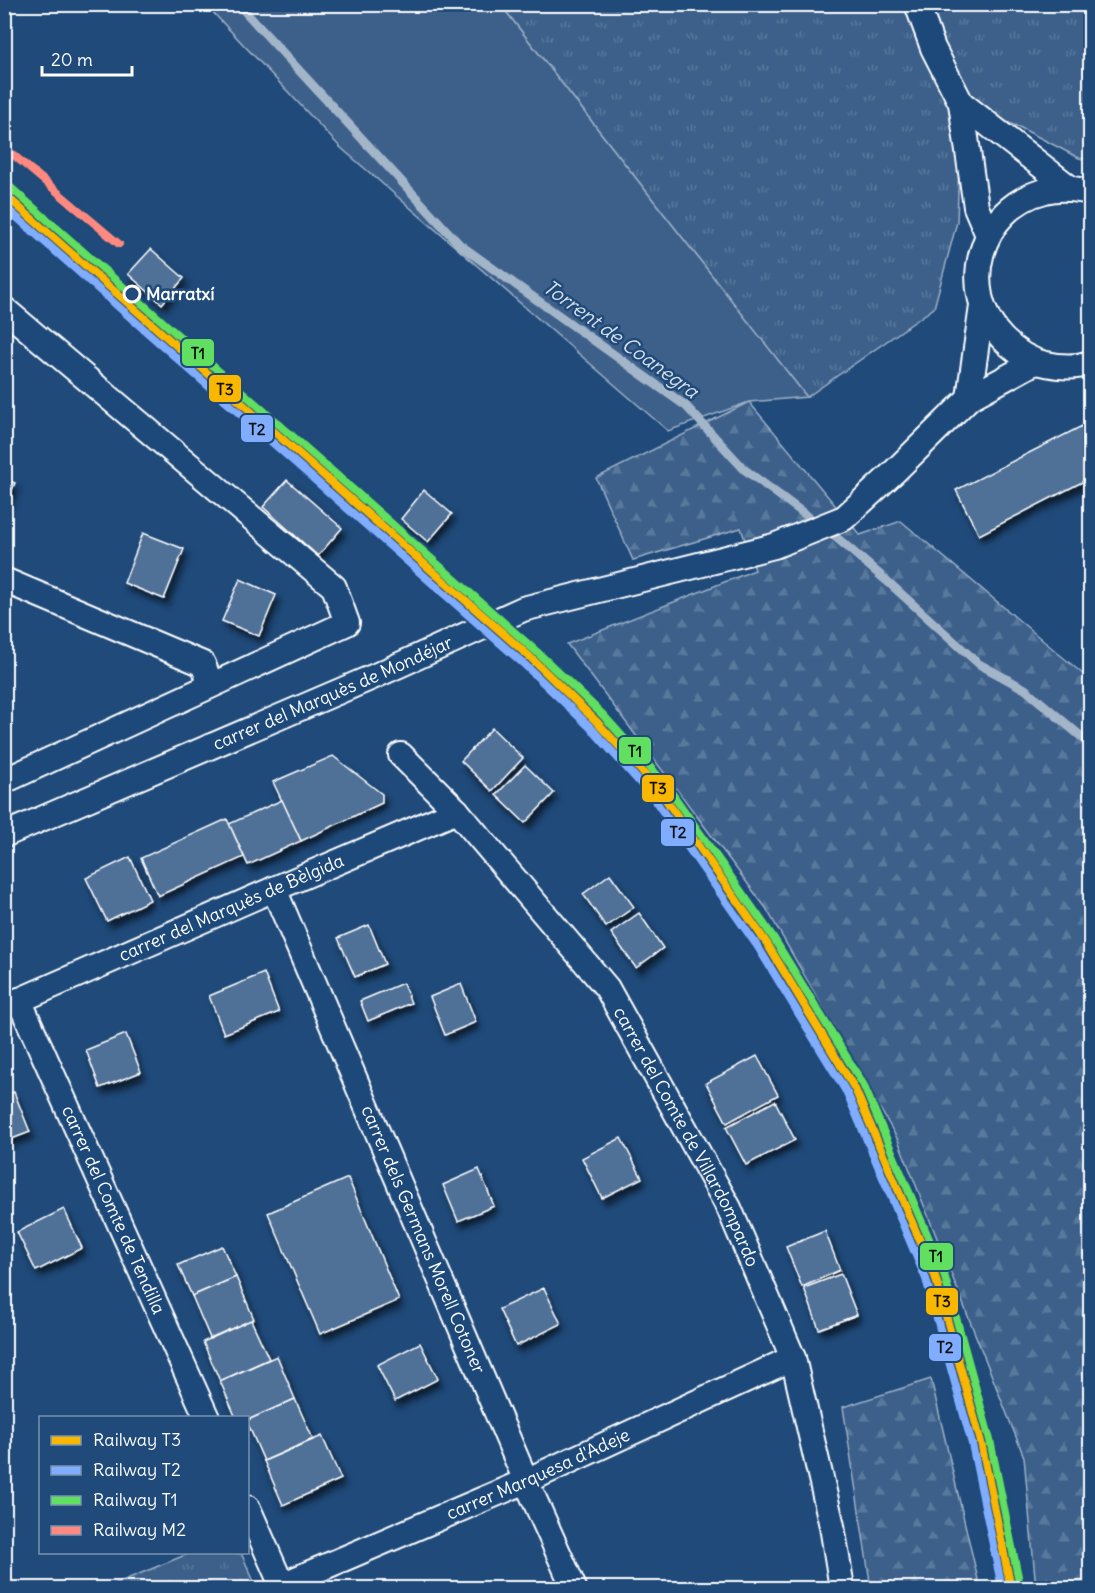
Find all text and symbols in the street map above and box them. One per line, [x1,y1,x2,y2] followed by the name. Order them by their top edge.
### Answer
[42,39,132,77] scale bar
[51,48,93,71] text: 20 m
[539,274,705,404] water label: Torrent de Coanegra
[146,282,214,305] place label: Marratxí
[123,285,141,303] marker: Marratxí
[181,338,215,367] line badge: T1
[191,343,205,363] text: T1
[208,374,242,403] line badge: T3
[216,379,234,399] text: T3
[240,414,274,443] line badge: T2
[248,419,266,439] text: T2
[209,630,457,755] street label: carrer del Marquès de Mondéjar
[618,736,652,765] line badge: T1
[628,741,642,761] text: T1
[641,774,675,803] line badge: T3
[649,778,667,798] text: T3
[660,818,695,847] line badge: T2
[669,822,687,842] text: T2
[115,849,347,966] street label: carrer del Marquès de Bèlgida
[609,1003,765,1270] street label: carrer del Comte de Villardompardo
[57,1102,171,1318] street label: carrer del Comte de Tendilla
[356,1102,491,1378] street label: carrer dels Germans Morell Cotoner
[919,1242,954,1271] line badge: T1
[929,1246,943,1266] text: T1
[925,1287,959,1316] line badge: T3
[933,1291,951,1311] text: T3
[928,1333,962,1362] line badge: T2
[936,1337,954,1357] text: T2
[39,1416,249,1554] legend
[443,1423,633,1525] street label: carrer Marquesa d'Adeje
[93,1428,181,1451] text: Railway T3
[93,1458,181,1481] text: Railway T2
[93,1488,178,1511] text: Railway T1
[93,1518,186,1541] text: Railway M2

